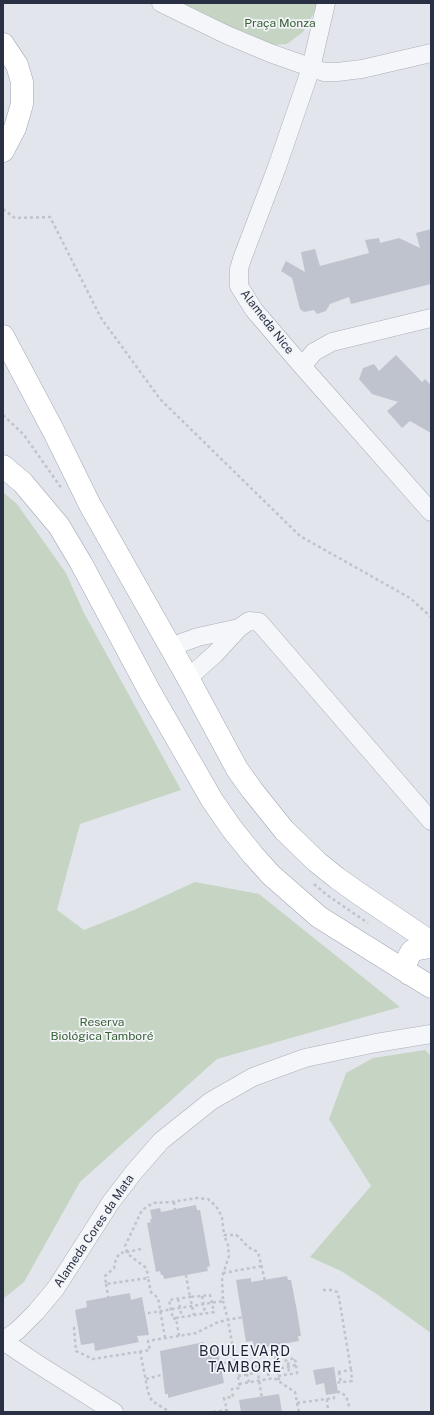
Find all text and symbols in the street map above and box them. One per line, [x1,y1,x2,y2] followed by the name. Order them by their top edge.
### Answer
[244,16,316,30] park label: Praça Monza
[237,287,297,357] street label: Alameda Nice
[50,1015,154,1043] park label: Reserva Biológica Tamboré
[51,1172,137,1290] street label: Alameda Cores da Mata
[199,1344,291,1376] district label: BOULEVARD TAMBORÉ

